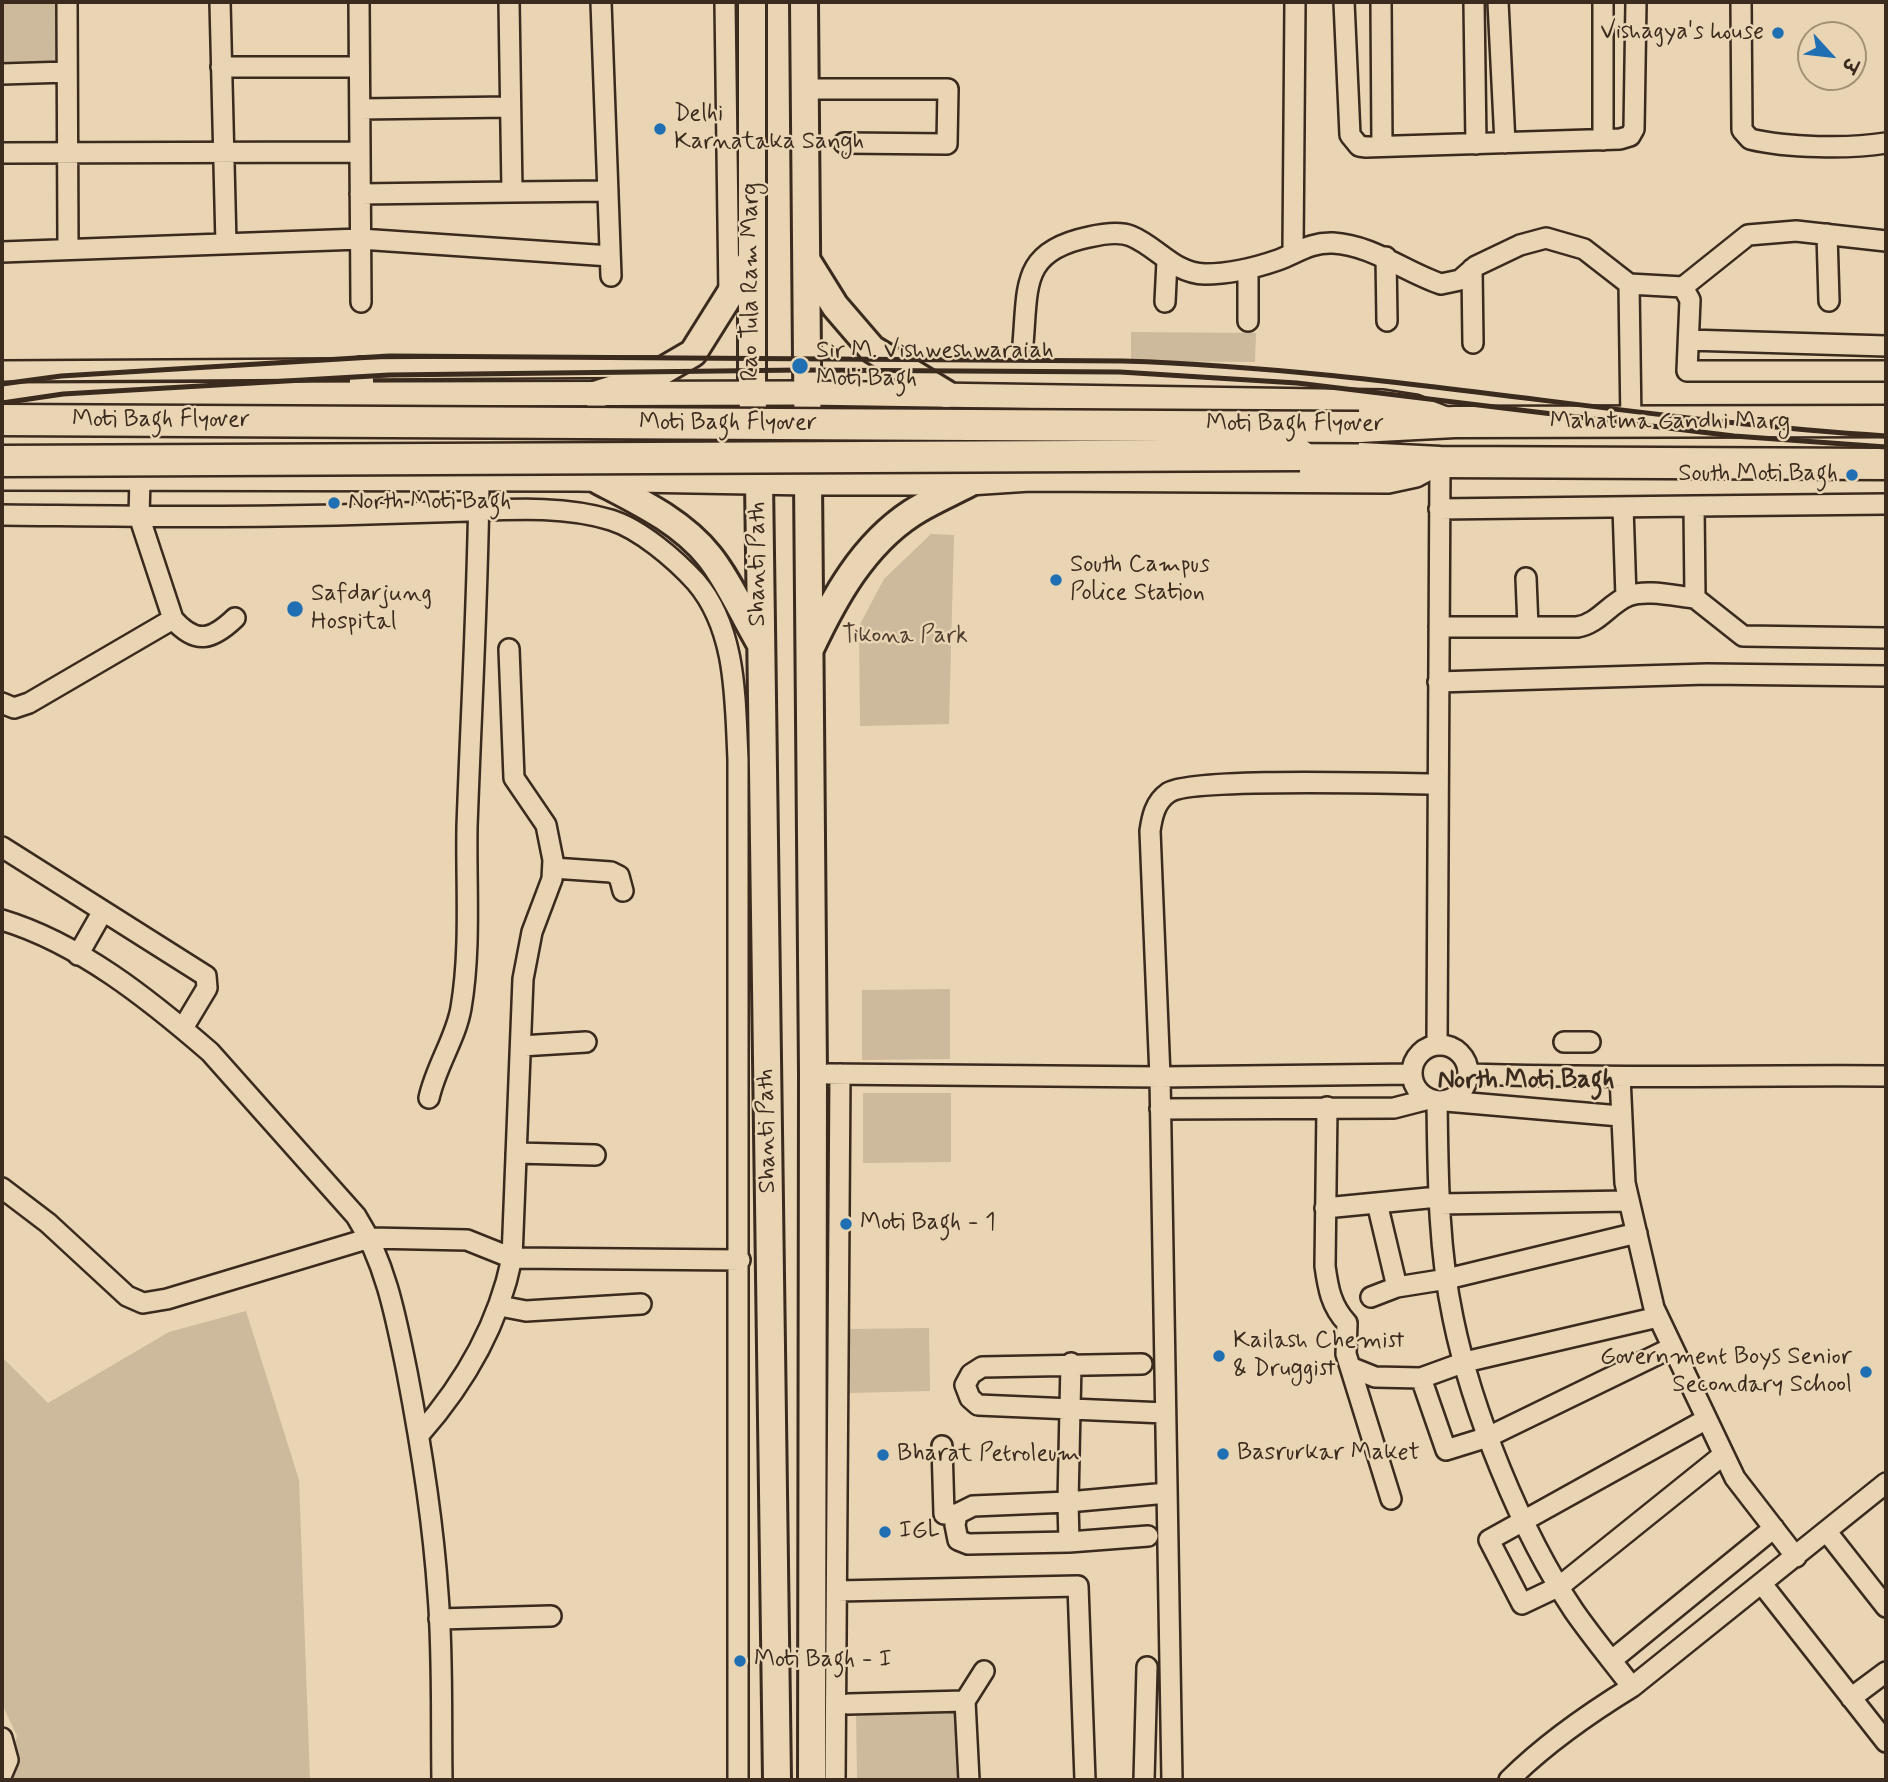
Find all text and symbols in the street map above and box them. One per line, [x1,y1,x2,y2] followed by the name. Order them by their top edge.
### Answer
[1600,19,1764,47] place label: Vishagya's house
[1797,21,1867,91] north arrow
[1770,25,1786,41] marker: Vishagya's house
[1835,54,1863,76] text: उ
[674,101,865,157] place label: Delhi Karnataka Sangh
[652,121,668,137] marker: Delhi Karnataka Sangh
[738,183,766,381] street label: Rao Tula Ram Marg
[816,338,1054,394] place label: Sir M. Vishweshwaraiah Moti Bagh
[790,356,810,376] marker: Sir M. Vishweshwaraiah Moti Bagh
[72,407,250,435] street label: Moti Bagh Flyover
[1550,409,1790,437] street label: Mahatma Gandhi Marg
[639,410,817,438] street label: Moti Bagh Flyover
[1206,411,1384,439] street label: Moti Bagh Flyover
[1678,461,1838,489] place label: South Moti Bagh
[1844,467,1860,483] marker: South Moti Bagh
[348,489,511,517] place label: North Moti Bagh
[326,495,342,511] marker: North Moti Bagh
[745,502,773,626] street label: Shanti Path
[1070,552,1210,608] place label: South Campus Police Station
[1048,572,1064,588] marker: South Campus Police Station
[311,581,432,637] place label: Safdarjung Hospital
[285,599,305,619] marker: Safdarjung Hospital
[842,623,968,651] park label: Tikona Park
[1438,1066,1614,1098] district label: North Moti Bagh
[753,1068,783,1194] street label: Shanti Path
[860,1210,996,1238] place label: Moti Bagh - 1
[838,1216,854,1232] marker: Moti Bagh - 1
[1233,1328,1404,1384] place label: Kailash Chemist & Druggist
[1600,1344,1852,1400] place label: Government Boys Senior Secondary School
[1211,1348,1227,1364] marker: Kailash Chemist & Druggist
[1858,1364,1874,1380] marker: Government Boys Senior Secondary School
[1237,1440,1420,1468] place label: Basrurkar Maket
[897,1441,1080,1469] place label: Bharat Petroleum
[1215,1446,1231,1462] marker: Basrurkar Maket
[875,1447,891,1463] marker: Bharat Petroleum
[899,1518,940,1546] place label: IGL
[877,1524,893,1540] marker: IGL
[754,1647,892,1675] place label: Moti Bagh - I
[732,1653,748,1669] marker: Moti Bagh - I

